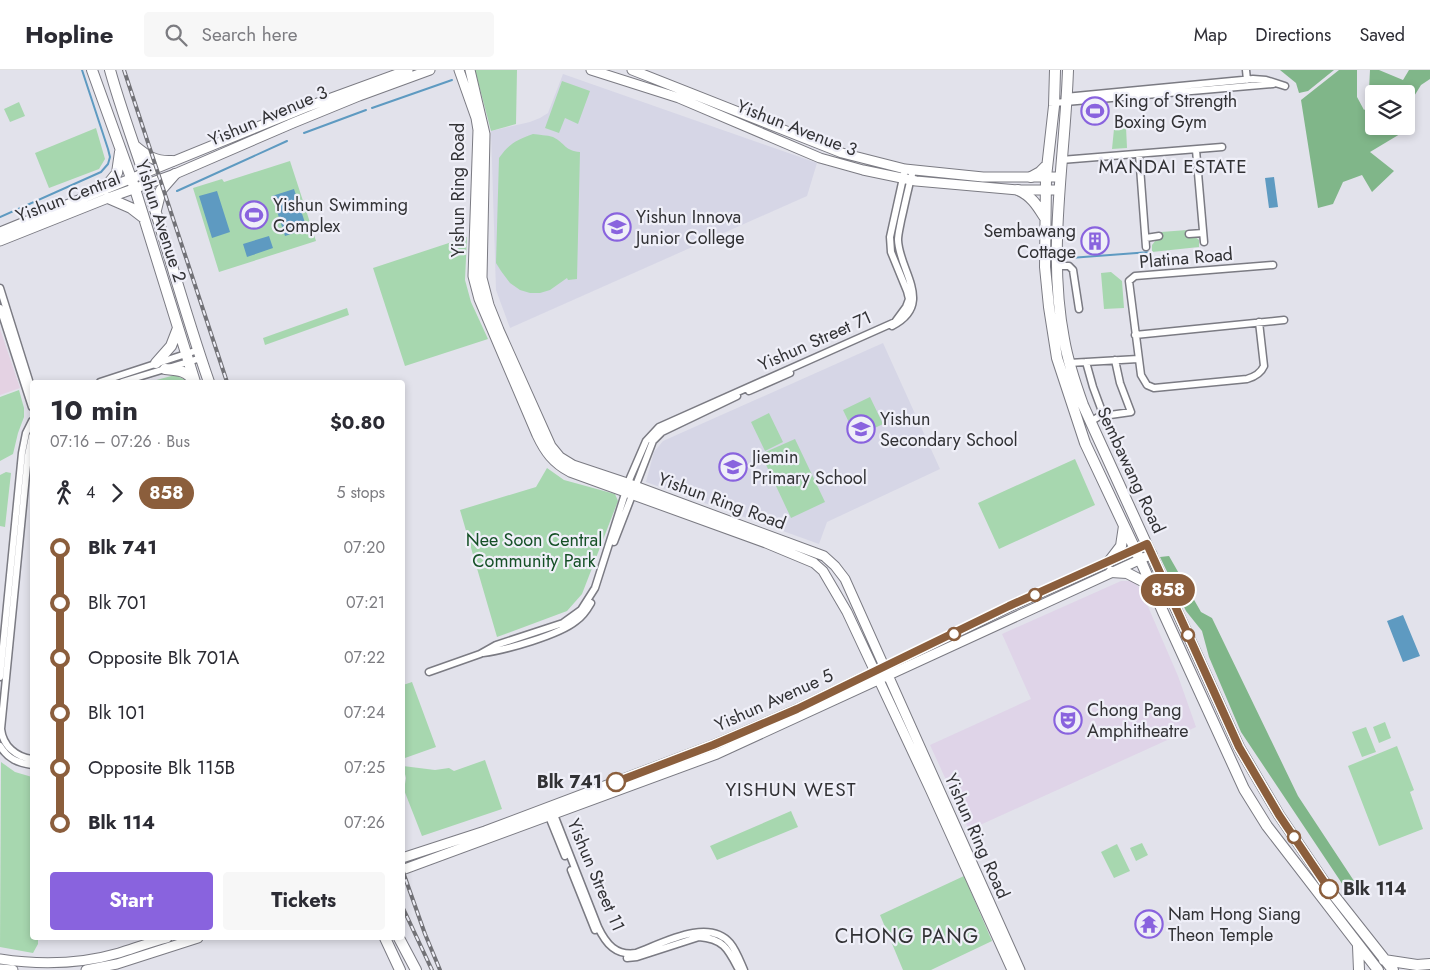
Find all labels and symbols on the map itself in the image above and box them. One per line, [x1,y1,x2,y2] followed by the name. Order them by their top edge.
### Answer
[204,79,332,153] street label: Yishun Avenue 3
[1114,88,1237,135] place label: King of Strength Boxing Gym
[733,93,861,163] street label: Yishun Avenue 3
[1080,96,1110,126] sports icon: King of Strength Boxing Gym
[445,123,471,257] street label: Yishun Ring Road
[1098,153,1248,180] district label: MANDAI ESTATE
[129,156,193,286] street label: Yishun Avenue 2
[12,165,124,229] street label: Yishun Central
[273,192,408,239] place label: Yishun Swimming Complex
[239,200,269,230] sports icon: Yishun Swimming Complex
[634,204,745,251] place label: Yishun Innova Junior College
[602,212,632,242] school or university icon: Yishun Innova Junior College
[983,218,1076,265] place label: Sembawang Cottage
[1080,226,1110,256] building icon: Sembawang Cottage
[1138,241,1234,275] street label: Platina Road
[754,304,876,378] street label: Yishun Street 71
[1090,402,1172,538] street label: Sembawang Road
[880,406,1018,453] place label: Yishun Secondary School
[846,414,876,444] school or university icon: Yishun Secondary School
[750,444,867,491] place label: Jiemin Primary School
[718,452,748,482] school or university icon: Jiemin Primary School
[654,466,790,536] street label: Yishun Ring Road
[466,527,602,574] park label: Nee Soon Central Community Park
[1139,574,1197,606] line badge: 858
[1028,588,1042,602] unlabelled marker
[947,627,961,641] unlabelled marker
[1181,628,1195,642] unlabelled marker
[711,662,837,738] street label: Yishun Avenue 5
[1087,697,1189,744] place label: Chong Pang Amphitheatre
[1053,705,1083,735] theatre icon: Chong Pang Amphitheatre
[537,769,602,795] place label: Blk 741
[938,769,1016,903] street label: Yishun Ring Road
[606,772,626,792] marker: Blk 741
[725,776,857,803] district label: YISHUN WEST
[561,815,631,935] street label: Yishun Street 11
[1287,830,1301,844] unlabelled marker
[1343,876,1407,902] place label: Blk 114
[1319,879,1339,899] marker: Blk 114
[1168,901,1301,948] place label: Nam Hong Siang Theon Temple
[1134,909,1164,939] temple icon: Nam Hong Siang Theon Temple
[835,922,979,951] district label: CHONG PANG

